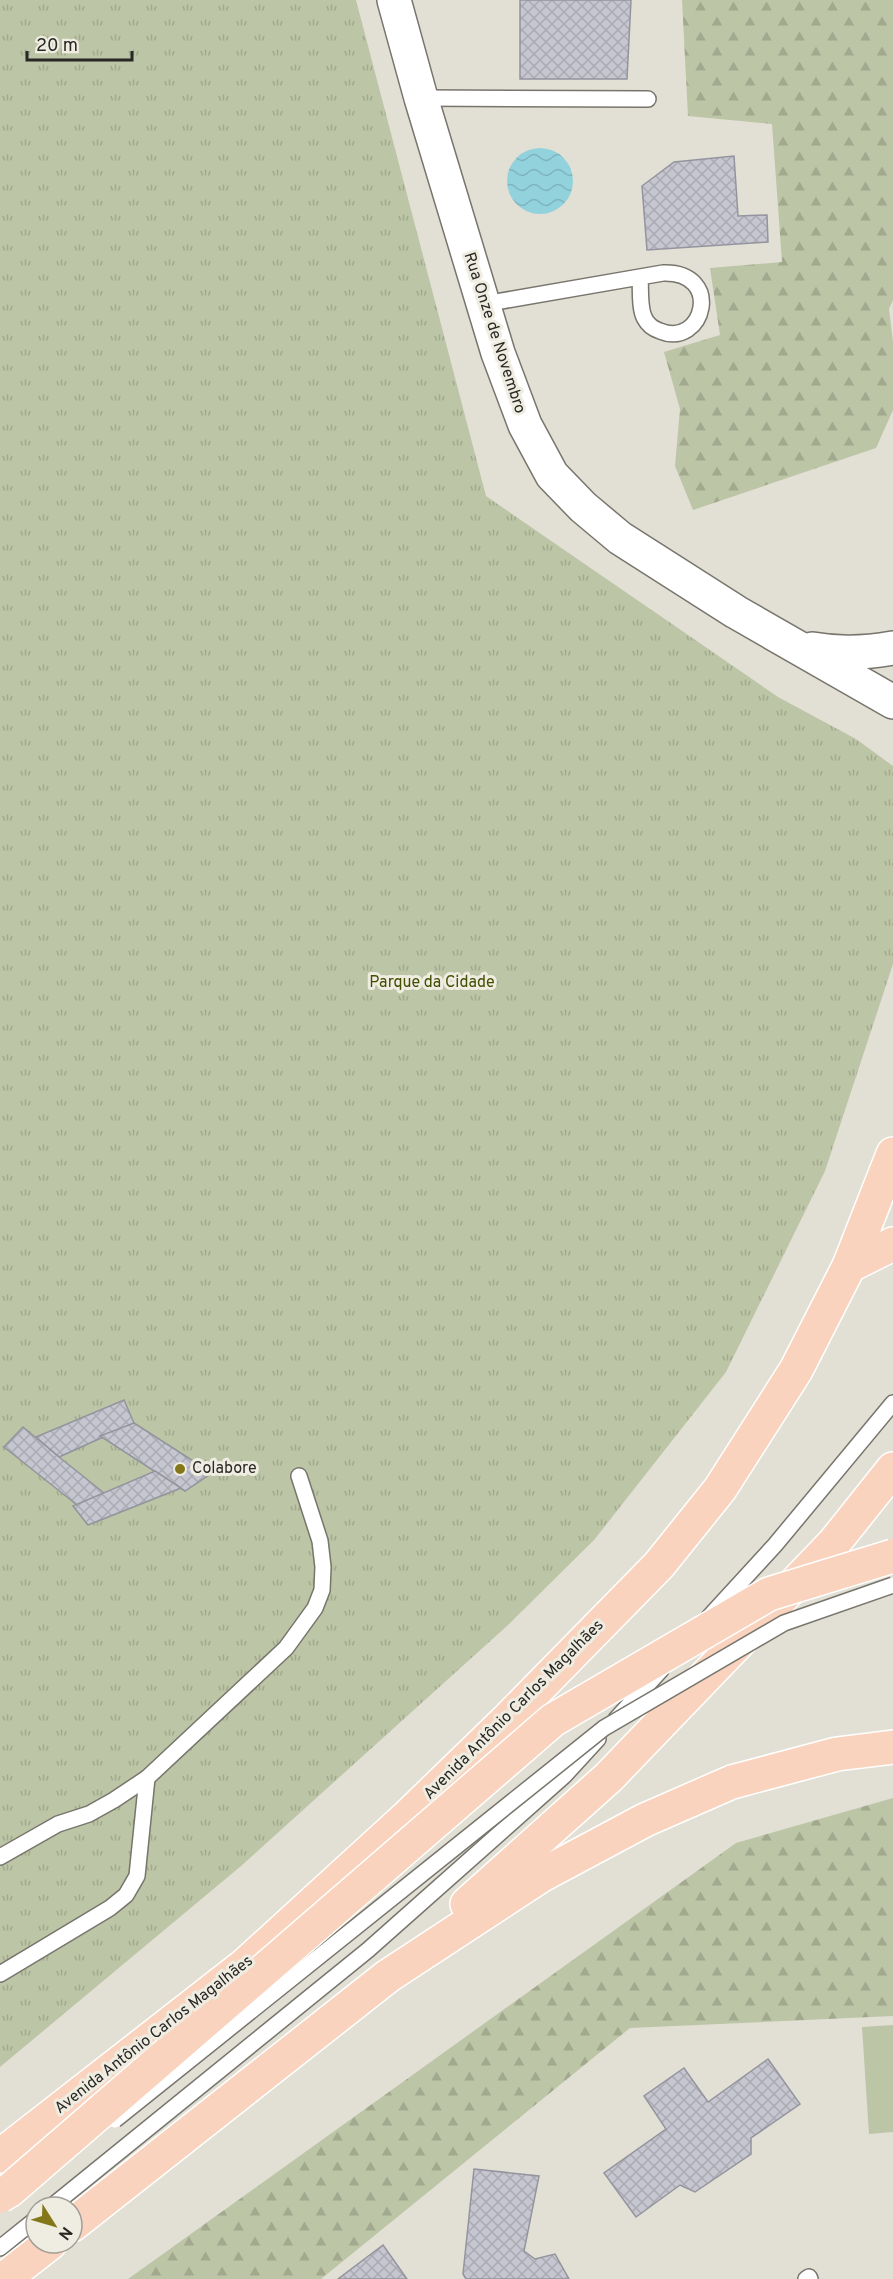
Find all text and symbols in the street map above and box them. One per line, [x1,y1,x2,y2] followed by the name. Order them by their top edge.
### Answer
[27,24,132,62] scale bar
[36,35,78,58] text: 20 m
[458,250,530,416] street label: Rua Onze de Novembro
[369,973,495,993] park label: Parque da Cidade
[192,1459,257,1479] place label: Colabore
[173,1462,187,1476] marker: Colabore
[420,1616,608,1804] street label: Avenida Antônio Carlos Magalhães
[51,1951,257,2119] street label: Avenida Antônio Carlos Magalhães
[24,2195,84,2255] north arrow
[53,2222,76,2243] text: N

